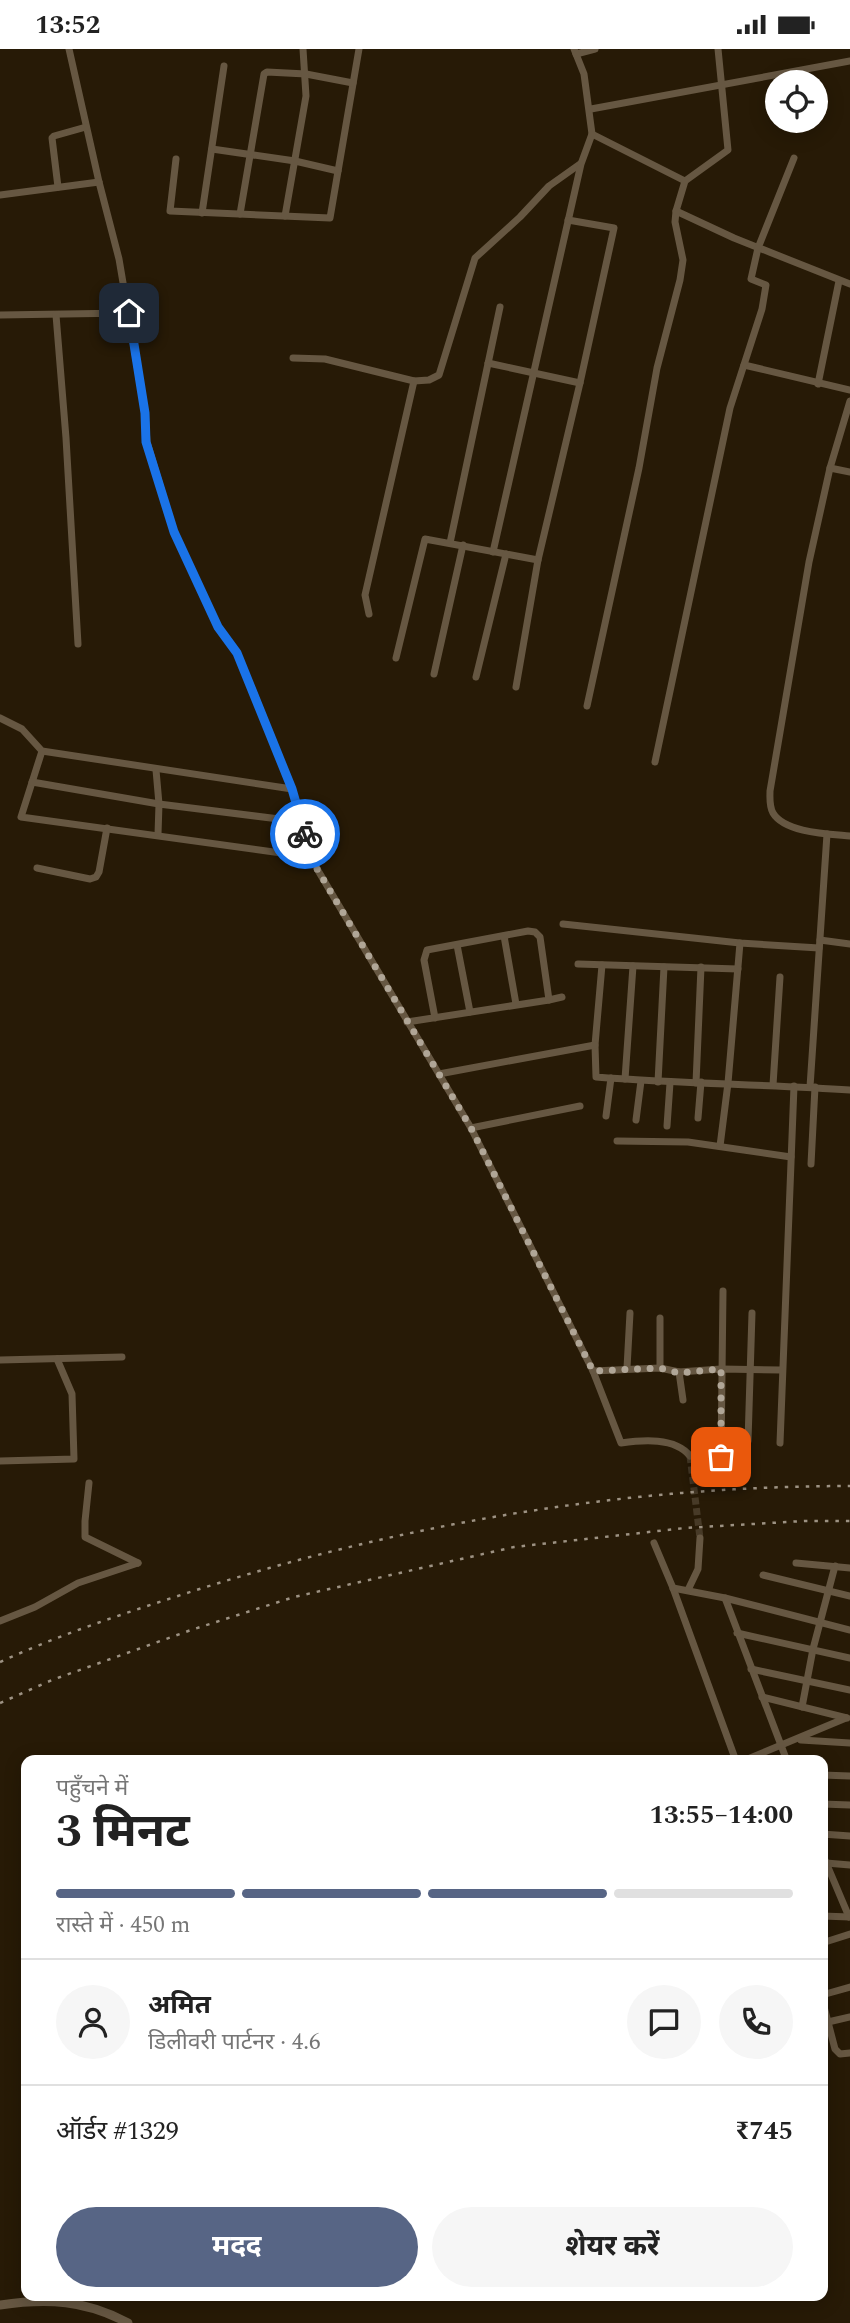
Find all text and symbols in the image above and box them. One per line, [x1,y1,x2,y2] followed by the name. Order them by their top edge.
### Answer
[35,5,100,45] text: 13:52
[765,70,828,133] map controls
[765,70,828,133] button: locate
[99,283,159,343] pin
[110,294,148,332] icon: home
[270,799,340,869] courier
[286,815,324,853] icon: bike
[691,1427,751,1487] pin
[702,1438,740,1476] icon: bag
[56,1771,128,1806] text: पहुँचने में
[649,1795,793,1835] text: 13:55–14:00
[56,1797,190,1867] text: 3 मिनट
[56,1908,190,1943] text: रास्ते में · 450 m
[56,1985,130,2059] button: person
[148,1985,211,2025] text: अमित
[627,1985,701,2059] button: chat
[719,1985,793,2059] button: phone
[148,2025,321,2060] text: डिलीवरी पार्टनर · 4.6
[56,2111,179,2151] text: ऑर्डर #1329
[735,2111,793,2151] text: ₹745
[56,2207,418,2287] button: मदद
[432,2207,793,2287] button: शेयर करें

